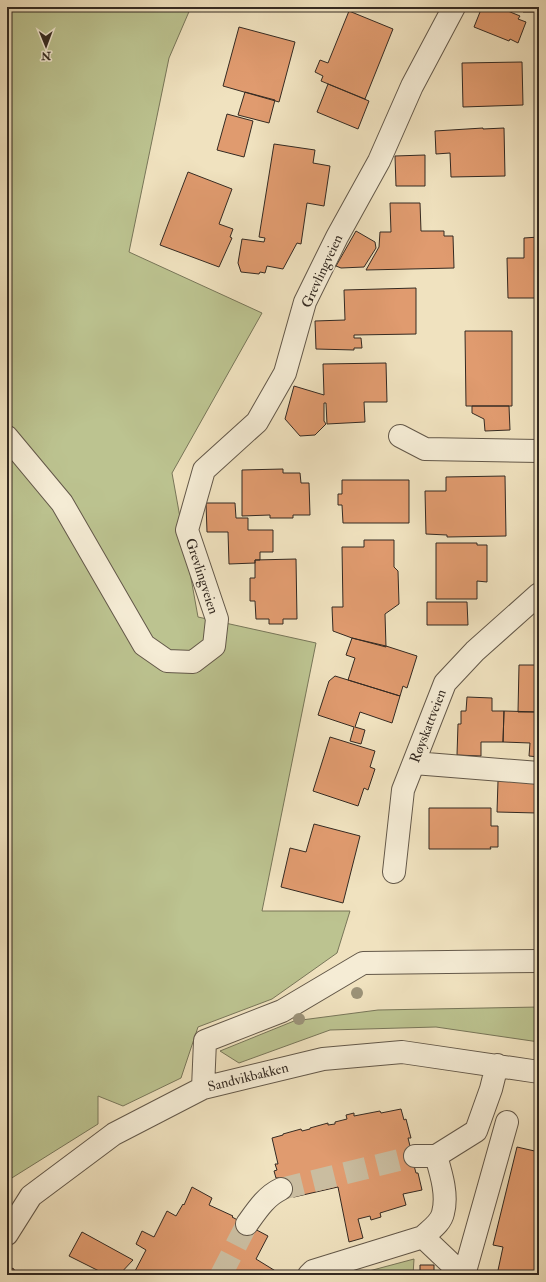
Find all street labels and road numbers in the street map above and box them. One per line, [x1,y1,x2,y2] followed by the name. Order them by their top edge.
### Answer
[298,232,346,310] street label: Grevlingveien
[182,536,222,616] street label: Grevlingveien
[406,687,451,766] street label: Røyskattveien
[206,1059,290,1095] street label: Sandvikbakken

